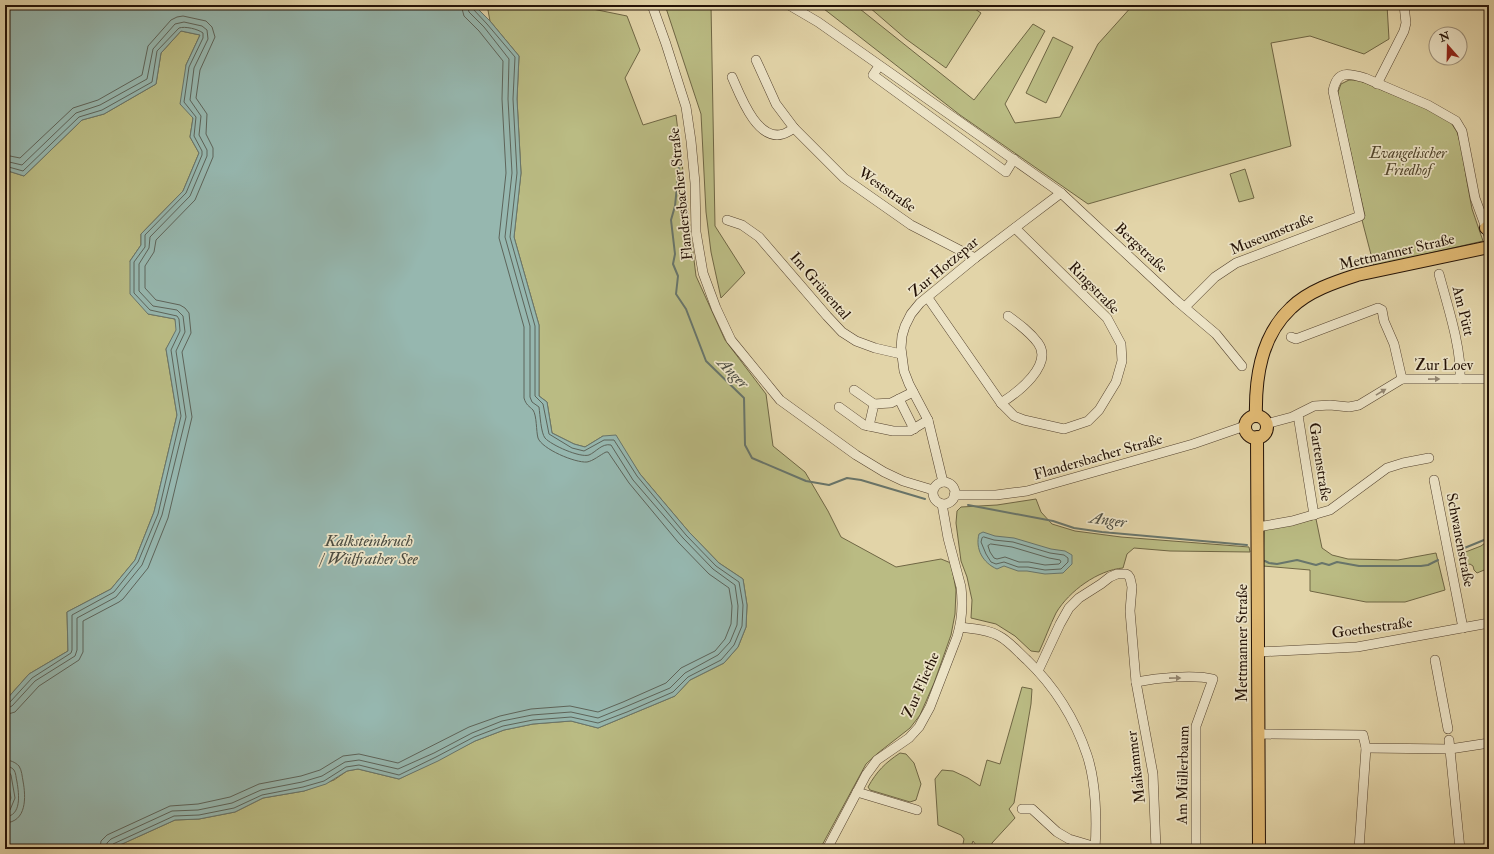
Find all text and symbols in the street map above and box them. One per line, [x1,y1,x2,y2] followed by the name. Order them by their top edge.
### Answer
[1428,26,1468,66] north arrow
[1437,29,1453,45] text: N
[665,127,697,261] street label: Flandersbacher Straße
[1368,144,1448,180] park label: Evangelischer Friedhof
[854,163,920,217] street label: Weststraße
[1227,209,1317,259] street label: Museumstraße
[1111,219,1171,277] street label: Bergstraße
[1337,229,1457,275] street label: Mettmanner Straße
[905,232,984,302] street label: Zur Hotzepar
[785,248,855,324] street label: Im Grünental
[1064,258,1124,318] street label: Ringstraße
[1447,283,1478,338] street label: Am Pütt
[711,351,754,394] water label: Anger
[1415,356,1474,375] street label: Zur Loev
[1428,376,1441,382] one-way arrow
[1375,389,1387,396] one-way arrow
[1304,421,1336,503] street label: Gartenstraße
[1031,429,1165,485] street label: Flandersbacher Straße
[1442,491,1478,589] street label: Schwanenstraße
[1086,507,1129,533] water label: Anger
[318,531,419,569] water label: Kalksteinbruch / Wülfrather See
[1233,584,1252,702] street label: Mettmanner Straße
[1330,613,1414,643] street label: Goethestraße
[898,649,944,721] street label: Zur Fliethe
[1169,675,1182,681] one-way arrow
[1173,725,1193,826] street label: Am Müllerbaum
[1122,729,1150,804] street label: Maikammer

